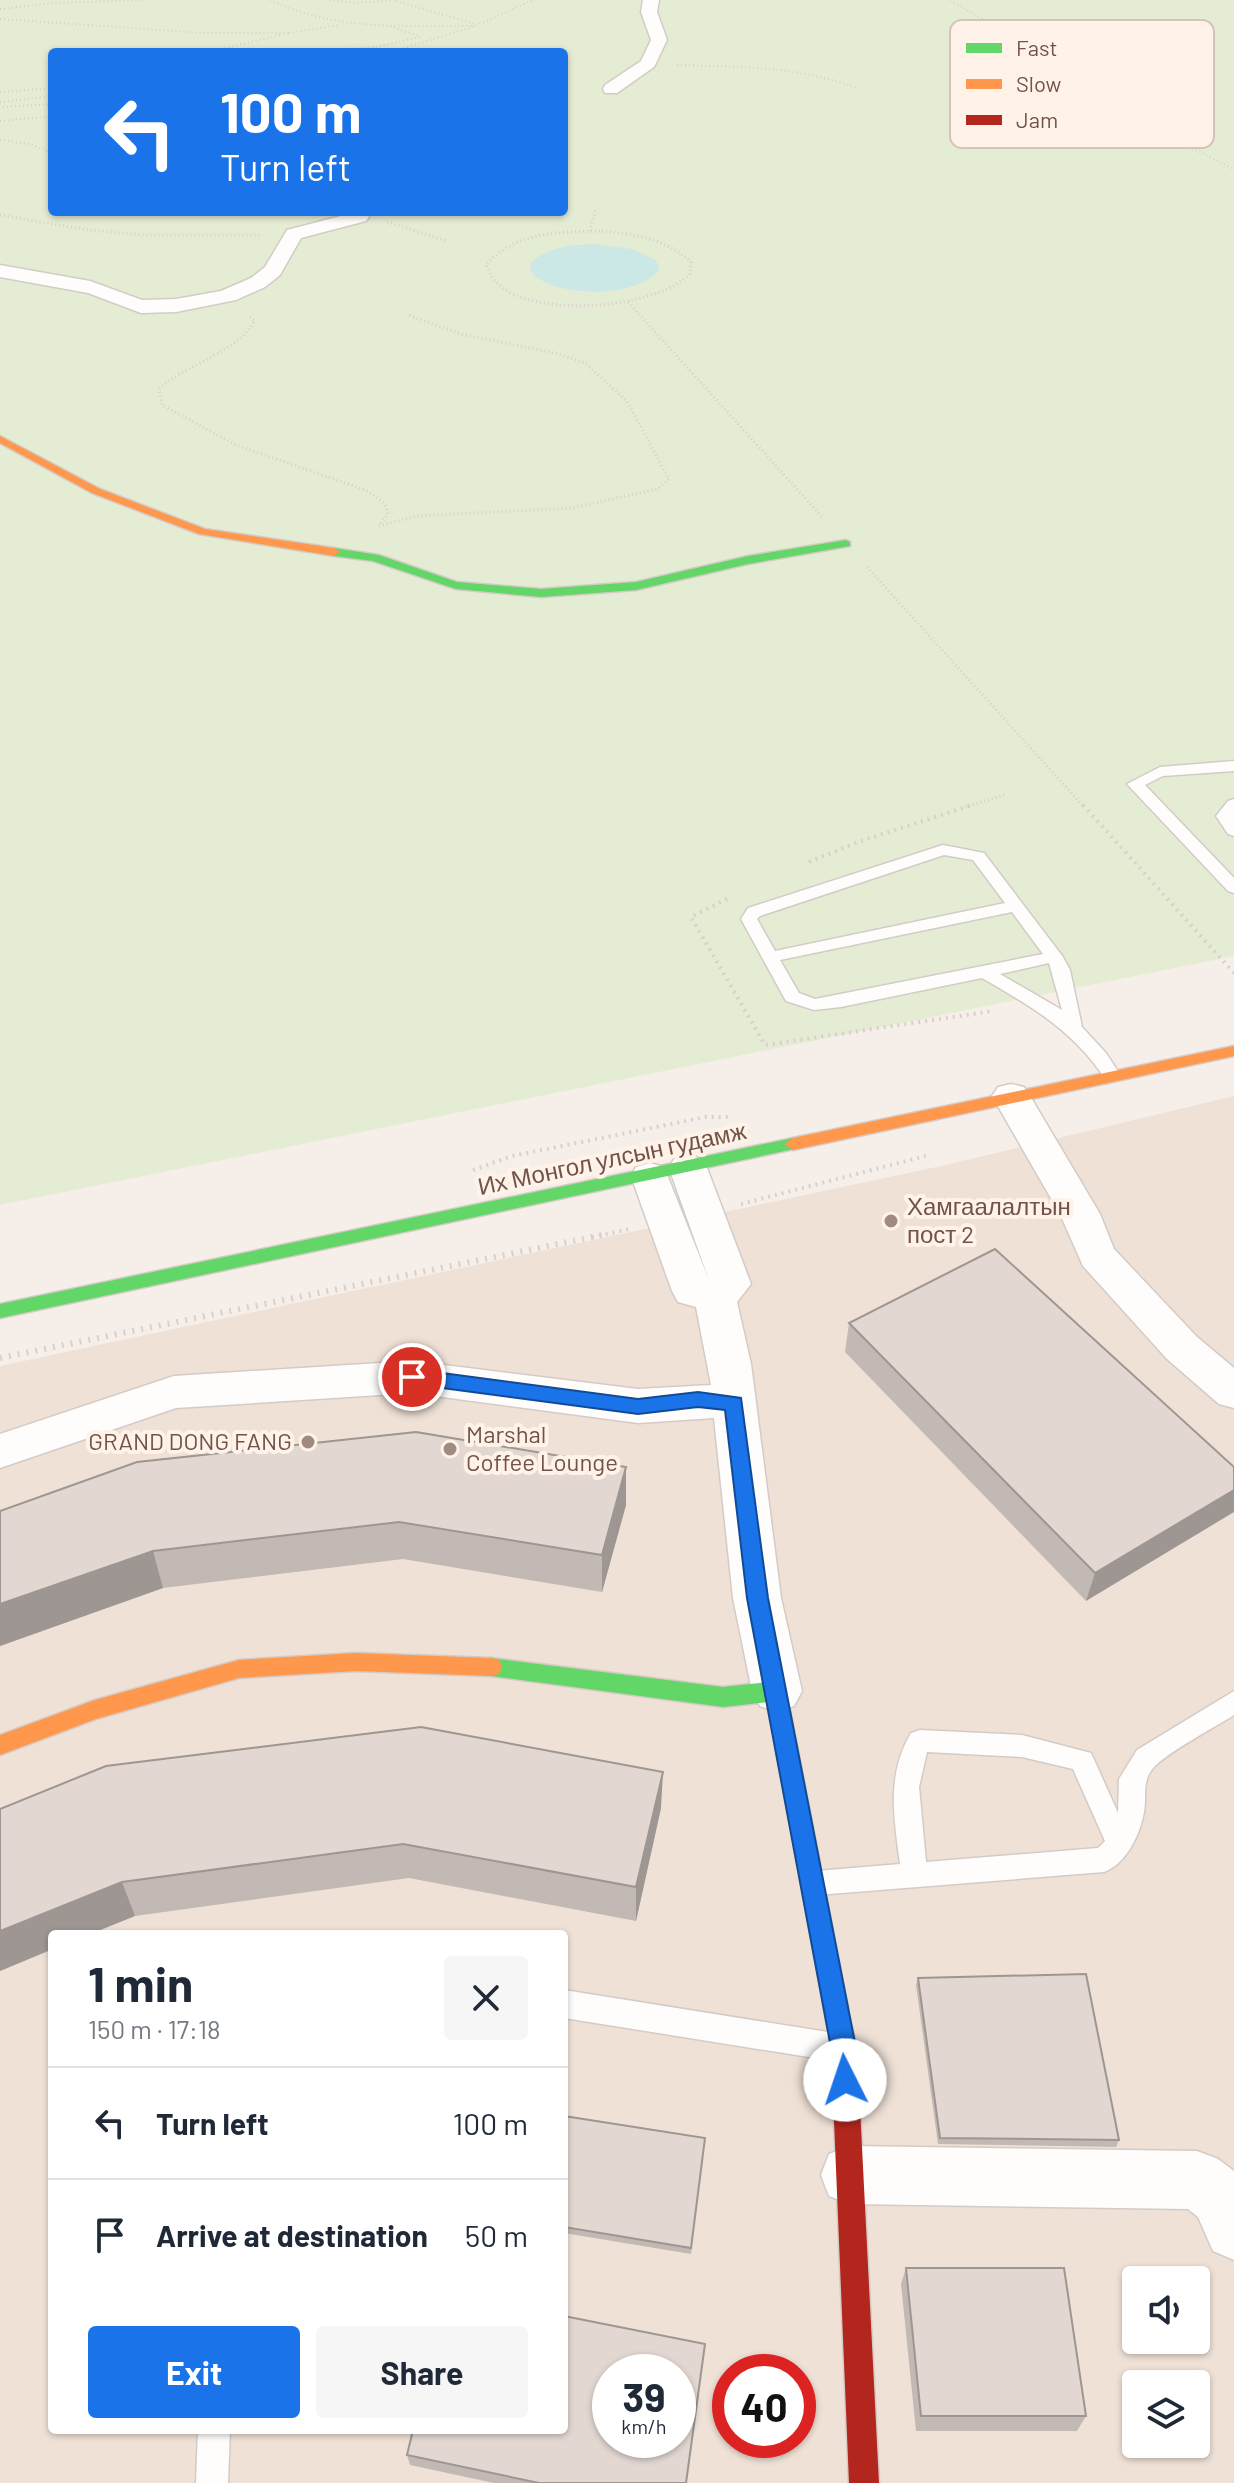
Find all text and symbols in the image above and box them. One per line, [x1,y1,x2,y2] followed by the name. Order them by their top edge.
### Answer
[950,20,1214,148] legend
[1016,34,1058,60] text: Fast
[1016,70,1061,96] text: Slow
[220,77,362,144] text: 100 m
[88,80,192,184] icon: left
[1016,106,1058,132] text: Jam
[220,145,351,188] text: Turn left
[475,1115,748,1200] street label: Их Монгол улсын гудамж
[907,1191,1071,1248] place label: Хамгаалалтын пост 2
[882,1212,900,1230] marker: Хамгаалалтын пост 2
[378,1343,446,1411] pin
[390,1355,434,1399] icon: arrive
[466,1419,618,1476] place label: Marshal Coffee Lounge
[88,1426,292,1455] place label: GRAND DONG FANG
[299,1433,317,1451] marker: GRAND DONG FANG
[441,1440,459,1458] marker: Marshal Coffee Lounge
[88,1954,193,2012] text: 1 min
[444,1956,528,2040] button: close
[88,2013,221,2044] text: 150 m · 17:18
[803,2038,887,2122] position arrow
[88,2101,132,2145] icon: left
[156,2105,269,2141] text: Turn left
[453,2105,528,2141] text: 100 m
[88,2213,132,2257] icon: arrive
[156,2217,428,2253] text: Arrive at destination
[465,2217,528,2253] text: 50 m
[1122,2266,1210,2458] map controls
[1122,2266,1210,2354] button: sound
[88,2326,300,2418] button: Exit
[316,2326,528,2418] button: Share
[712,2354,816,2458] speed limit sign: 40
[1122,2370,1210,2458] button: layers
[623,2372,665,2420] text: 39
[621,2414,667,2438] text: km/h

